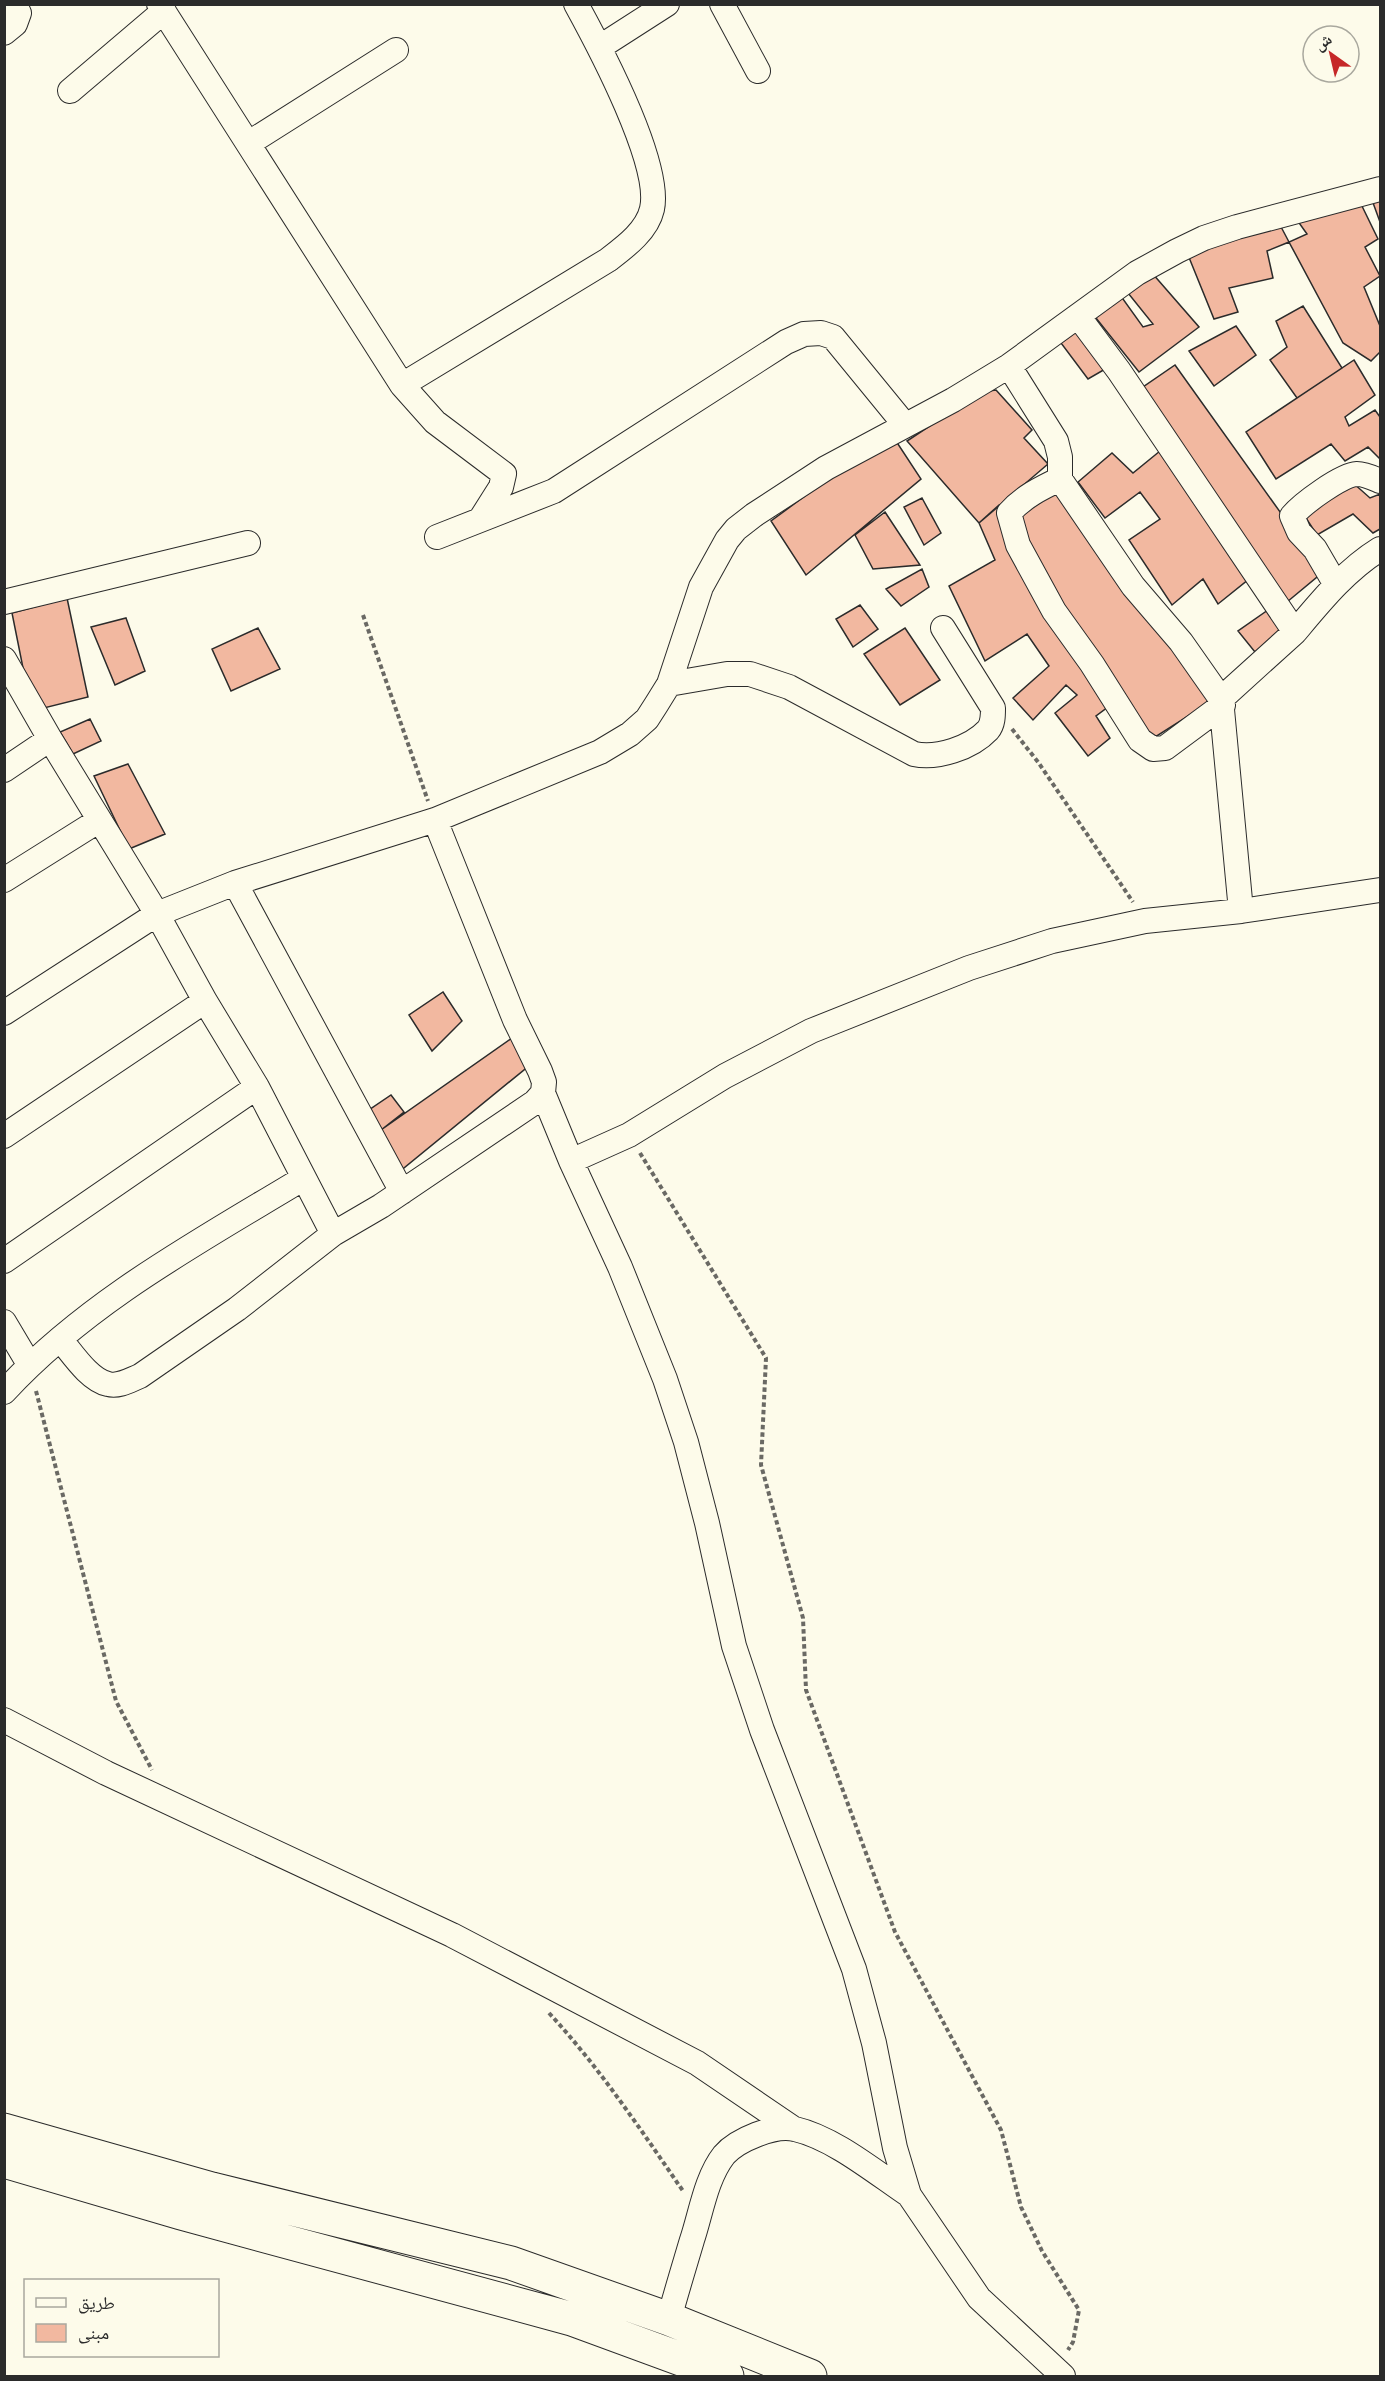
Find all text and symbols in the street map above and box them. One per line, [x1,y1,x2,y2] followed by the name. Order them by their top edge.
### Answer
[1301,24,1361,84] north arrow
[1311,29,1335,55] text: ش
[24,2279,219,2357] legend
[78,2292,115,2314] text: طريق
[78,2322,109,2344] text: مبنى

